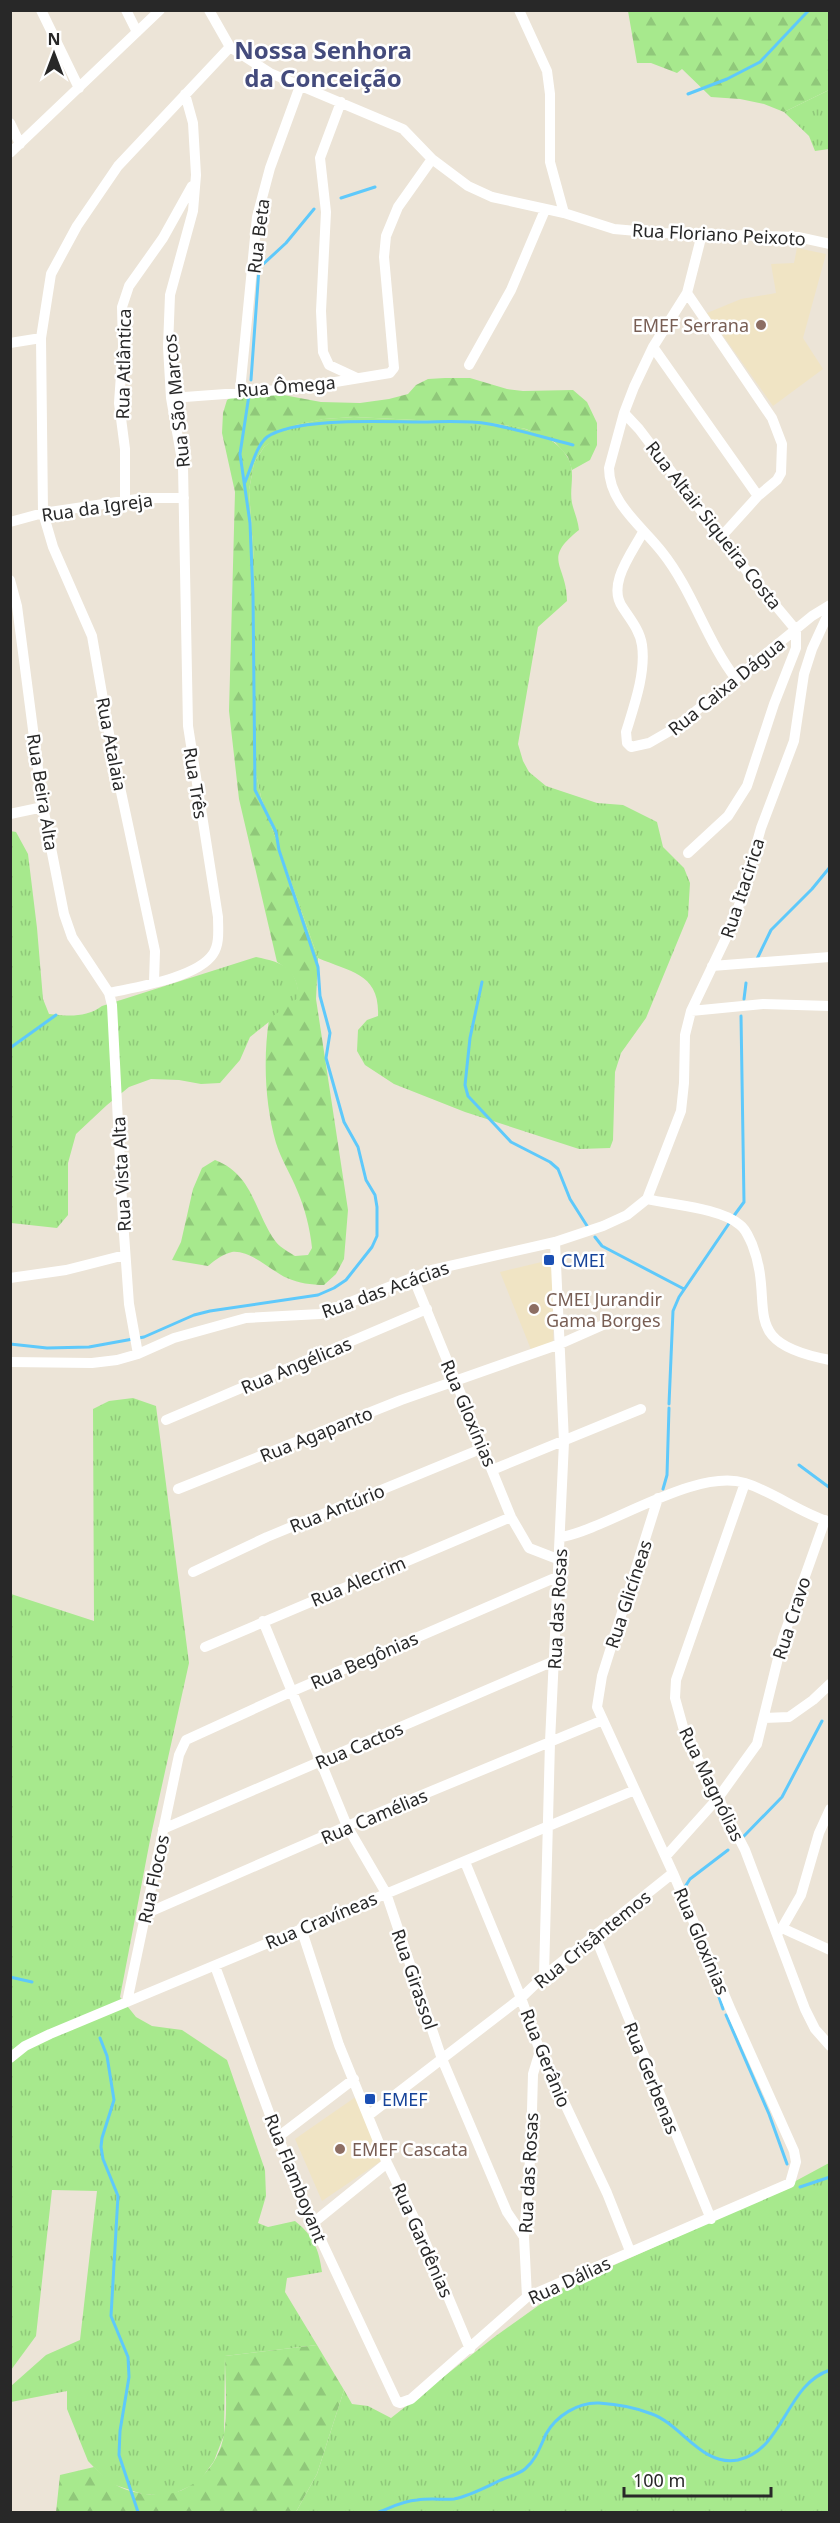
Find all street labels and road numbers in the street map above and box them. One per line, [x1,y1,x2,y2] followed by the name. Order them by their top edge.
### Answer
[241,197,275,275] street label: Rua Beta
[631,217,807,251] street label: Rua Floriano Peixoto
[110,308,136,420] street label: Rua Atlântica
[157,333,195,469] street label: Rua São Marcos
[235,370,337,402] street label: Rua Ômega
[641,436,787,614] street label: Rua Altair Siqueira Costa
[40,487,154,527] street label: Rua da Igreja
[663,632,789,740] street label: Rua Caixa Dágua
[91,695,133,793] street label: Rua Atalaia
[22,732,64,852] street label: Rua Beira Alta
[179,746,213,820] street label: Rua Três
[715,835,769,941] street label: Rua Itacirica
[106,1116,136,1232] street label: Rua Vista Alta
[318,1255,452,1323] street label: Rua das Acácias
[237,1331,355,1399] street label: Rua Angélicas
[436,1356,502,1470] street label: Rua Gloxínias
[256,1400,376,1468] street label: Rua Agapanto
[286,1478,388,1538] street label: Rua Antúrio
[599,1537,657,1651] street label: Rua Glicíneas
[542,1548,572,1670] street label: Rua das Rosas
[307,1550,409,1612] street label: Rua Alecrim
[766,1574,816,1662] street label: Rua Cravo
[306,1626,422,1694] street label: Rua Begônias
[311,1716,407,1774] street label: Rua Cactos
[674,1723,750,1845] street label: Rua Magnólias
[317,1783,431,1849] street label: Rua Camélias
[132,1832,174,1926] street label: Rua Flocos
[669,1884,735,1998] street label: Rua Gloxínias
[529,1885,655,1993] street label: Rua Crisântemos
[261,1886,381,1954] street label: Rua Cravíneas
[387,1926,443,2032] street label: Rua Girassol
[515,2005,577,2111] street label: Rua Gerânio
[619,2018,685,2138] street label: Rua Gerbenas
[259,2110,333,2246] street label: Rua Flamboyant
[513,2112,543,2234] street label: Rua das Rosas
[387,2179,459,2301] street label: Rua Gardênias
[524,2250,614,2310] street label: Rua Dálias

